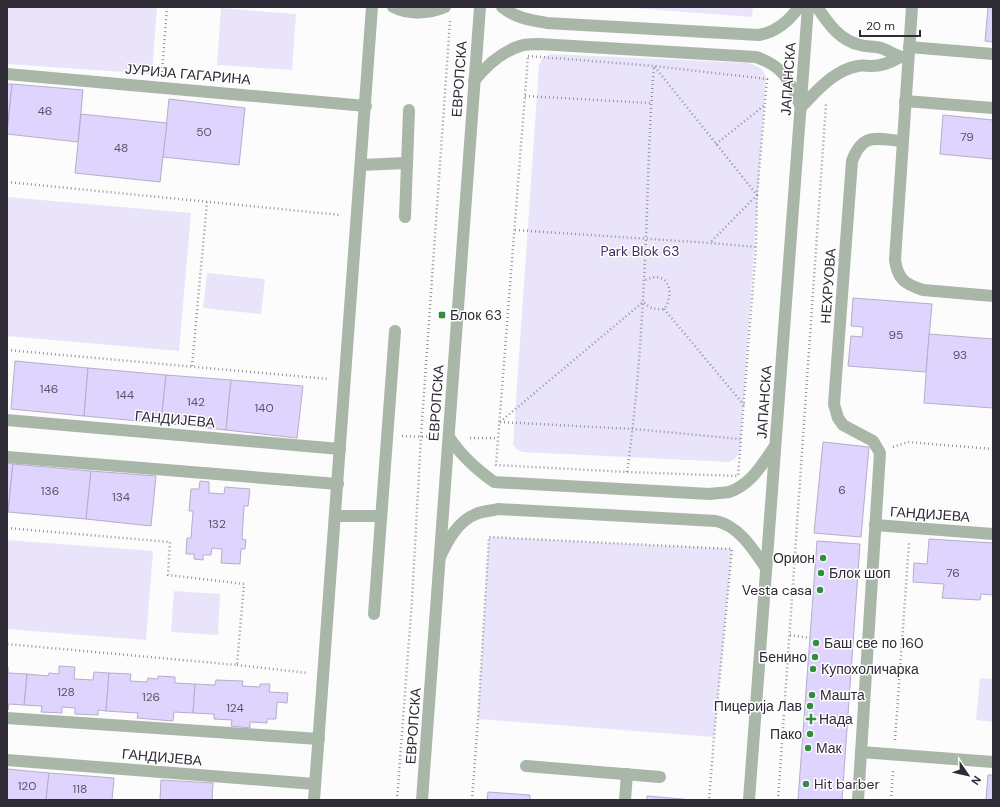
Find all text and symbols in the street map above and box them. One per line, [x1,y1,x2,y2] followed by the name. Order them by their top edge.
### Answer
[860,12,920,38] scale bar
[866,18,895,34] text: 20 m
[447,40,471,118] street label: ЕВРОПСКА
[776,41,800,116] street label: ЈАПАНСКА
[124,60,252,89] street label: ЈУРИЈА ГАГАРИНА
[38,103,52,119] house number: 46
[196,124,212,140] house number: 50
[960,129,974,145] house number: 79
[114,140,128,156] house number: 48
[600,242,680,260] park label: Park Blok 63
[816,247,840,324] street label: НЕХРУОВА
[450,306,502,324] place label: Блок 63
[437,310,447,320] marker: Блок 63
[889,327,903,343] house number: 95
[953,347,967,363] house number: 93
[424,364,448,442] street label: ЕВРОПСКА
[752,364,776,439] street label: ЈАПАНСКА
[40,381,58,397] house number: 146
[116,387,134,403] house number: 144
[187,394,205,410] house number: 142
[254,400,274,416] house number: 140
[134,407,216,432] street label: ГАНДИЈЕВА
[838,482,846,498] house number: 6
[41,483,59,499] house number: 136
[112,489,130,505] house number: 134
[889,502,971,526] street label: ГАНДИЈЕВА
[208,516,226,532] house number: 132
[773,549,815,567] place label: Орион
[818,553,828,563] marker: Орион
[829,564,891,582] place label: Блок шоп
[946,565,960,581] house number: 76
[816,568,826,578] marker: Блок шоп
[742,581,812,599] place label: Vesta casa
[815,585,825,595] marker: Vesta casa
[824,634,924,652] place label: Баш све по 160
[811,638,821,648] marker: Баш све по 160
[759,648,807,666] place label: Бенино
[810,652,820,662] marker: Бенино
[821,660,919,678] place label: Купохоличарка
[808,664,818,674] marker: Купохоличарка
[57,684,75,700] house number: 128
[820,686,865,704] place label: Машта
[401,687,425,765] street label: ЕВРОПСКА
[142,689,160,705] house number: 126
[807,690,817,700] marker: Машта
[714,697,802,715] place label: Пицерија Лав
[226,700,244,716] house number: 124
[805,701,815,711] marker: Пицерија Лав
[819,710,853,728] place label: Нада
[806,714,816,724] marker: Нада
[770,725,802,743] place label: Пако
[805,729,815,739] marker: Пако
[816,739,843,757] place label: Мак
[803,743,813,753] marker: Мак
[121,745,203,770] street label: ГАНДИЈЕВА
[948,755,988,795] north arrow
[968,773,984,788] text: N
[814,775,880,793] place label: Hit barber
[18,778,36,794] house number: 120
[801,779,811,789] marker: Hit barber
[73,781,87,797] house number: 118

